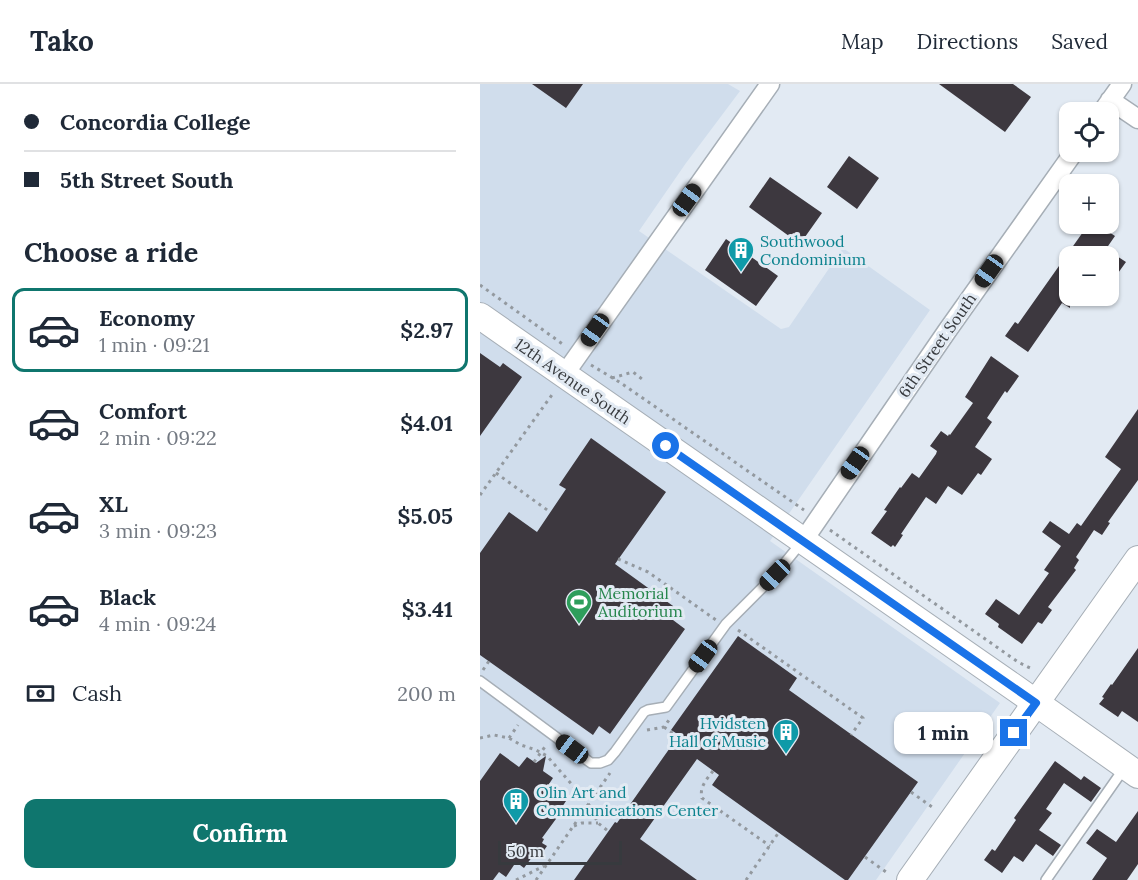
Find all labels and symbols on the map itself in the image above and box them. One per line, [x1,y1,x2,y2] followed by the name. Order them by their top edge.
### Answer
[669,180,705,220] car
[760,231,866,269] place label: Southwood Condominium
[726,235,756,273] building icon: Southwood Condominium
[971,251,1007,291] car
[894,289,981,401] street label: 6th Street South
[577,310,613,350] car
[511,334,635,429] street label: 12th Avenue South
[652,432,679,459] route start
[837,443,873,483] car
[756,556,794,594] car
[597,583,683,621] place label: Memorial Auditorium
[564,587,594,625] sports icon: Memorial Auditorium
[685,636,721,676] car
[894,712,993,754] callout: 1 min
[669,713,766,751] place label: Hvidsten Hall of Music
[771,717,801,755] building icon: Hvidsten Hall of Music
[1000,719,1027,746] route end
[552,731,592,767] car
[536,782,718,820] place label: Olin Art and Communications Center
[501,786,531,824] building icon: Olin Art and Communications Center
[498,838,622,866] scale bar

